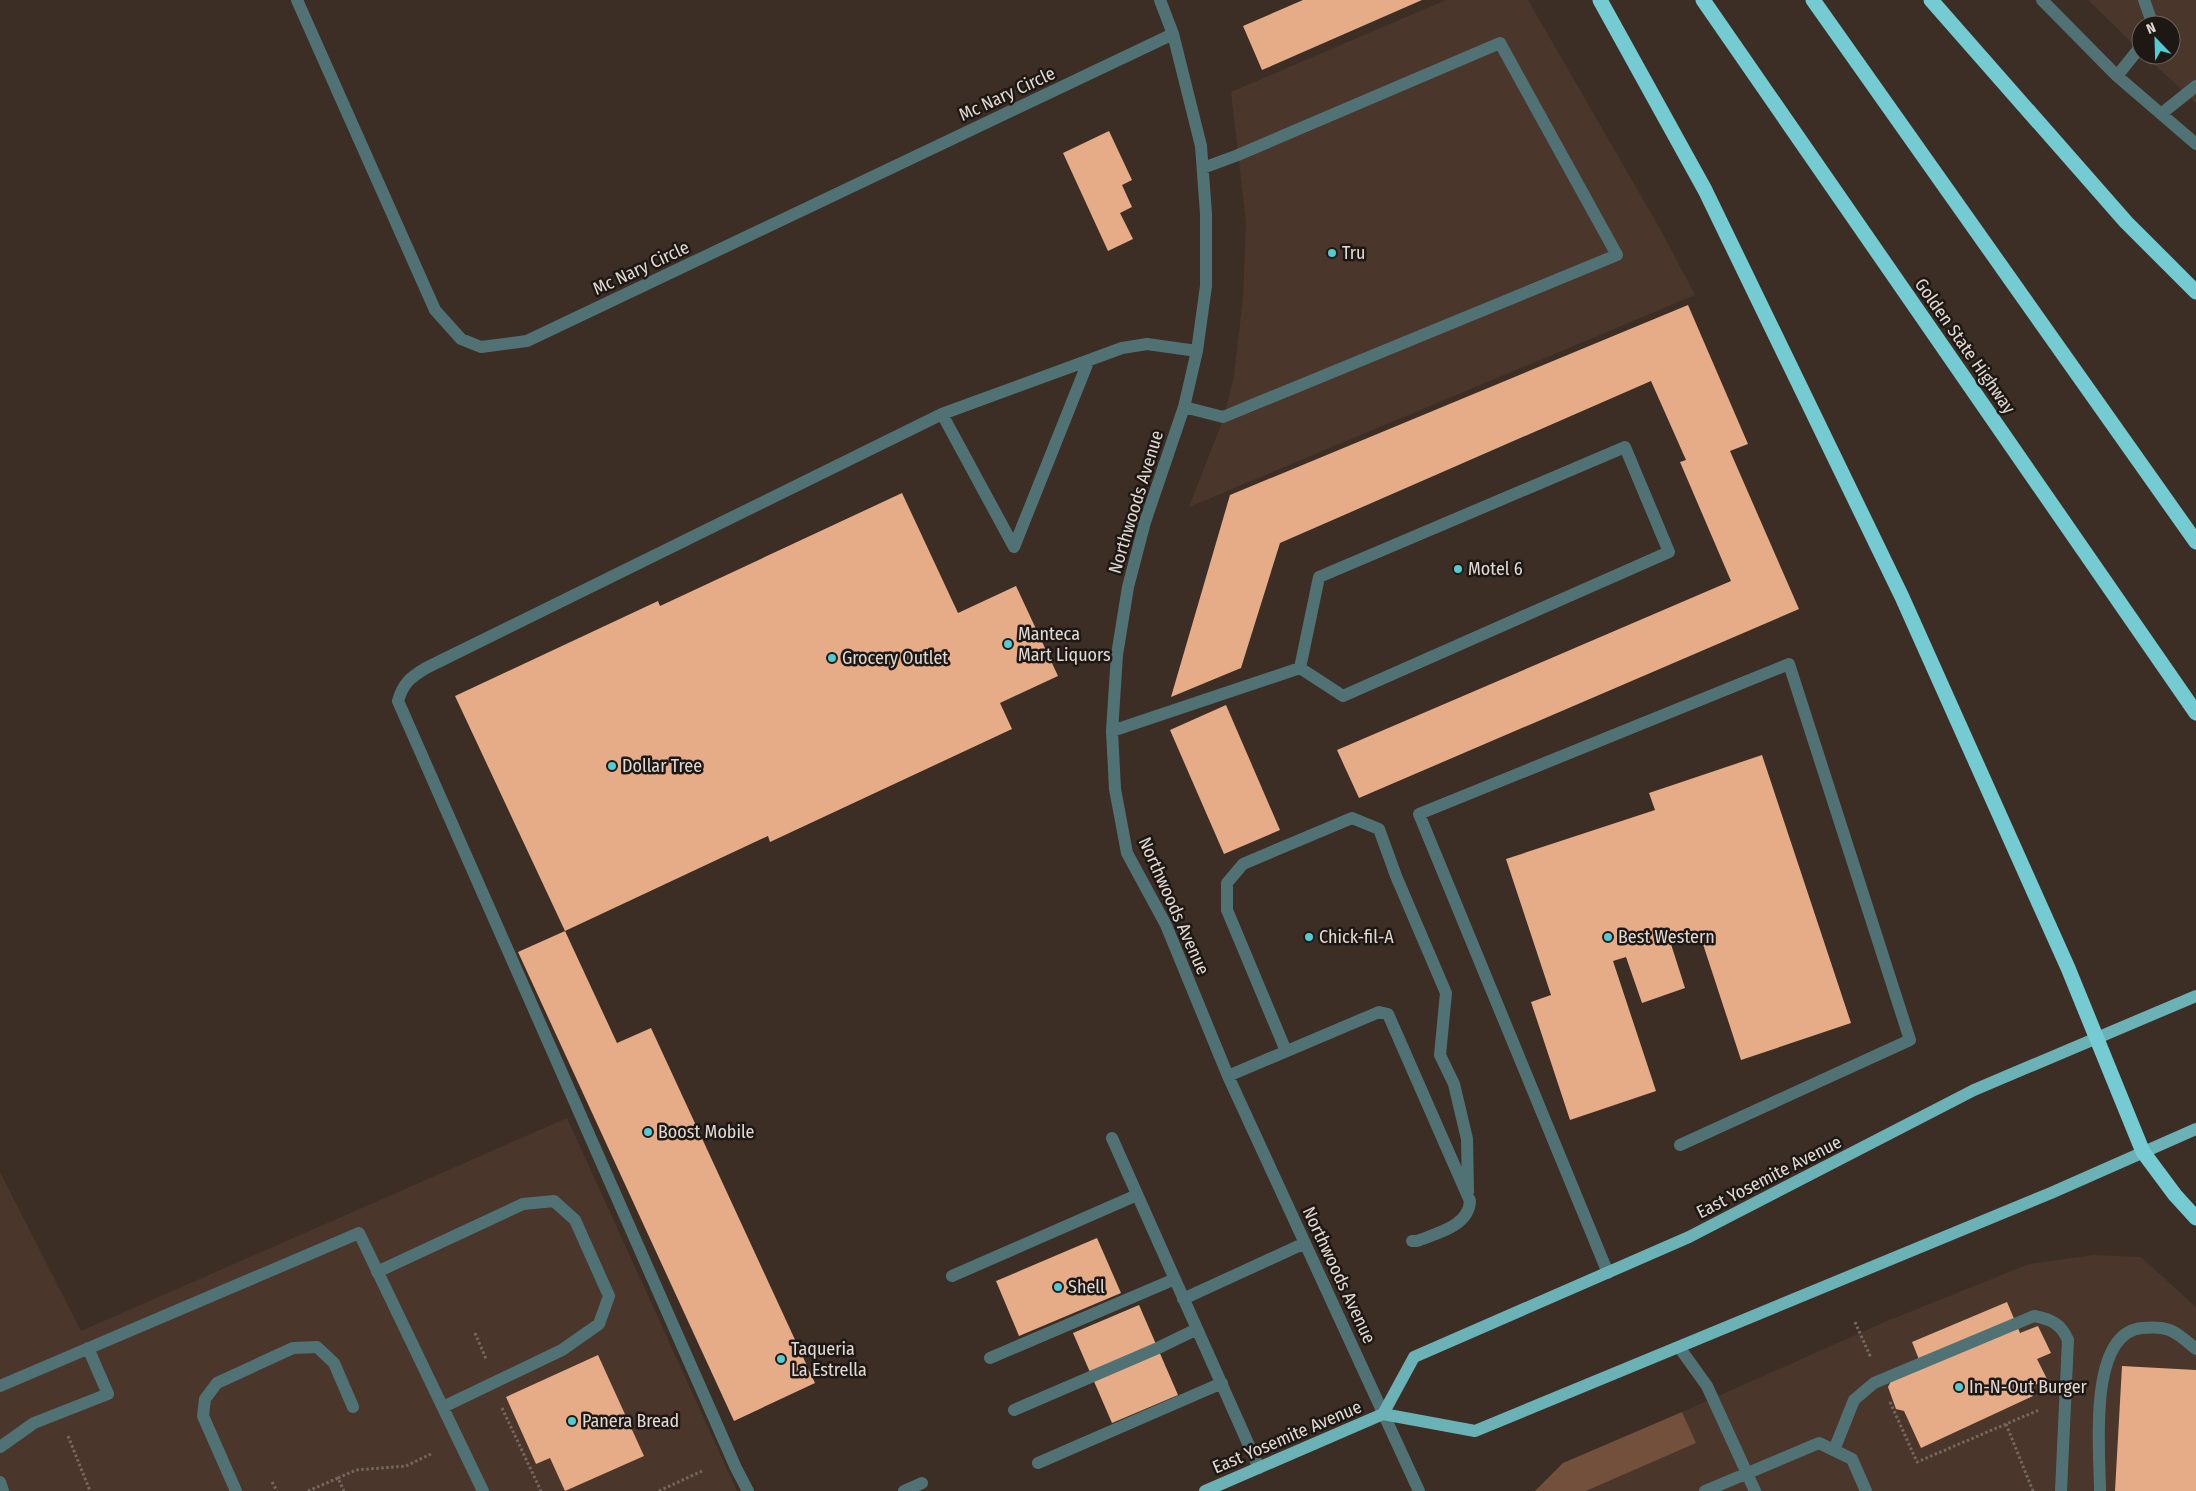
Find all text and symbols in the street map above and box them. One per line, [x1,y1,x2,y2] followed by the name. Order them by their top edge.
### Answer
[2131,15,2181,65] north arrow
[2144,19,2158,38] text: N
[955,62,1059,126] street label: Mc Nary Circle
[589,236,693,300] street label: Mc Nary Circle
[1342,242,1366,264] place label: Tru
[1326,247,1338,259] marker: Tru
[1910,274,2020,418] street label: Golden State Highway
[1104,428,1168,576] street label: Northwoods Avenue
[1468,558,1523,580] place label: Motel 6
[1452,563,1464,575] marker: Motel 6
[1018,623,1111,666] place label: Manteca Mart Liquors
[1002,638,1014,650] marker: Manteca Mart Liquors
[842,647,948,669] place label: Grocery Outlet
[826,652,838,664] marker: Grocery Outlet
[622,755,702,777] place label: Dollar Tree
[606,760,618,772] marker: Dollar Tree
[1134,834,1214,978] street label: Northwoods Avenue
[1319,926,1394,948] place label: Chick-fil-A
[1618,926,1715,948] place label: Best Western
[1303,931,1315,943] marker: Chick-fil-A
[1602,931,1614,943] marker: Best Western
[658,1121,755,1143] place label: Boost Mobile
[642,1126,654,1138] marker: Boost Mobile
[1693,1131,1845,1223] street label: East Yosemite Avenue
[1298,1203,1380,1347] street label: Northwoods Avenue
[1068,1276,1105,1298] place label: Shell
[1052,1281,1064,1293] marker: Shell
[791,1338,867,1381] place label: Taqueria La Estrella
[775,1353,787,1365] marker: Taqueria La Estrella
[1969,1376,2088,1398] place label: In-N-Out Burger
[1953,1381,1965,1393] marker: In-N-Out Burger
[1209,1396,1365,1478] street label: East Yosemite Avenue
[582,1410,679,1432] place label: Panera Bread
[566,1415,578,1427] marker: Panera Bread

